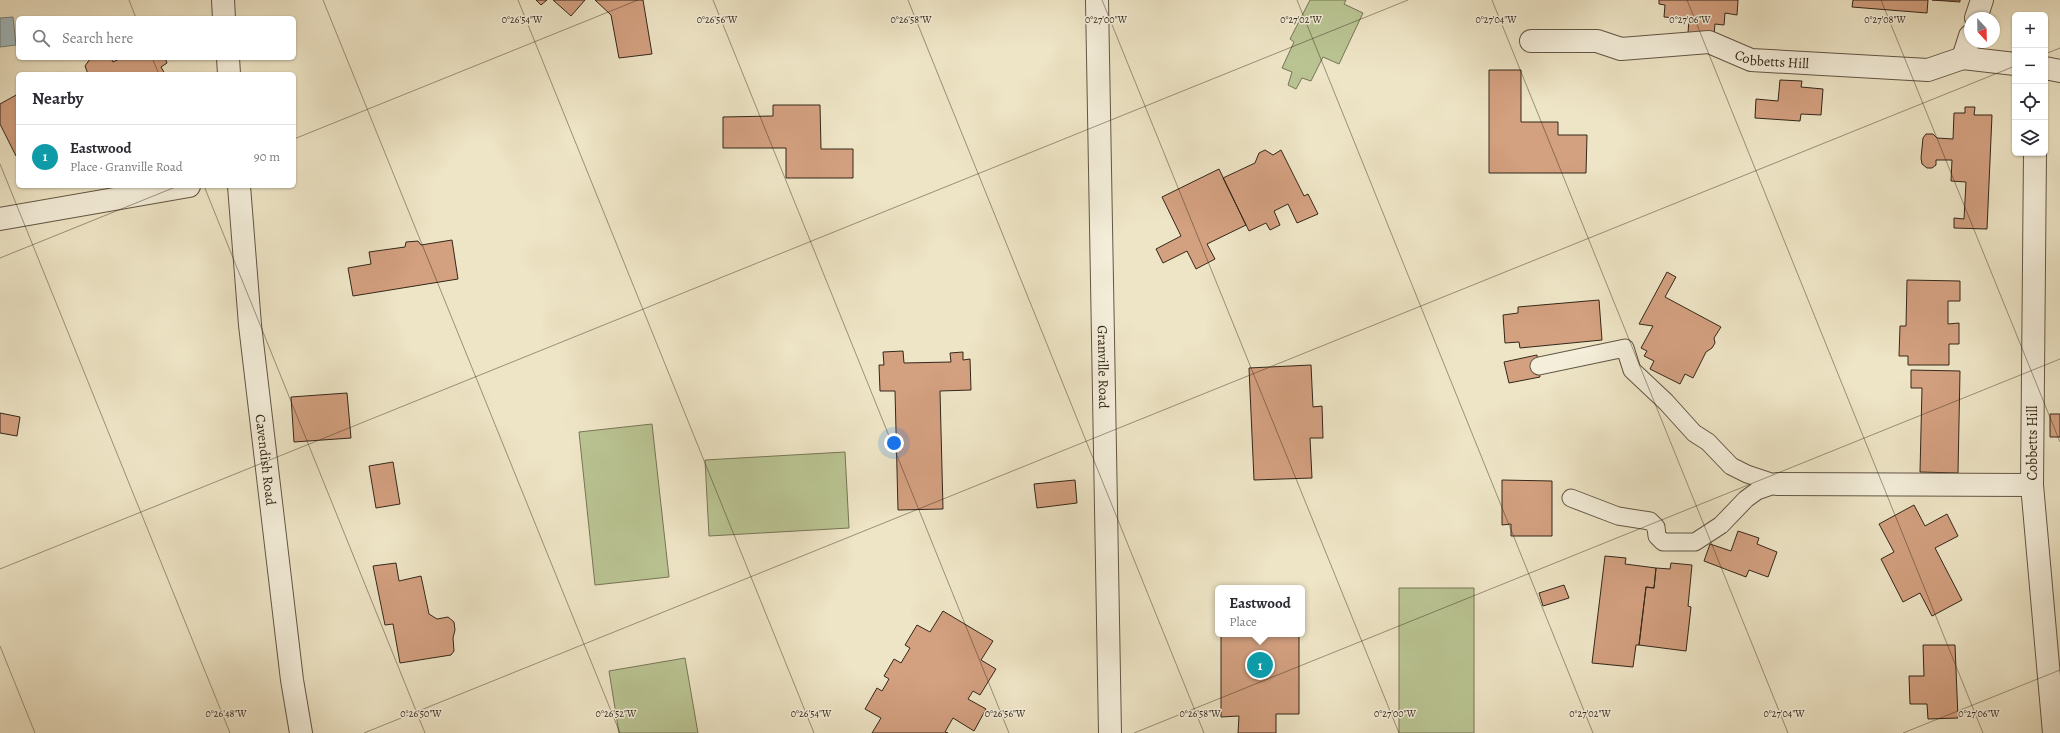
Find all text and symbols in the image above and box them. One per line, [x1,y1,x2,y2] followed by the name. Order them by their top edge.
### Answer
[1964,12,2000,48] north arrow
[2012,12,2048,156] map controls
[2012,12,2048,48] button: +
[502,13,543,26] text: 0°26'54"W
[697,13,738,26] text: 0°26'56"W
[891,13,932,26] text: 0°26'58"W
[1085,13,1128,26] text: 0°27'00"W
[1280,13,1322,26] text: 0°27'02"W
[1475,13,1517,26] text: 0°27'04"W
[1669,13,1711,26] text: 0°27'06"W
[1864,13,1906,26] text: 0°27'08"W
[16,16,296,60] search box
[30,27,52,49] icon: search
[62,28,133,48] text: Search here
[1732,45,1810,73] street label: Cobbetts Hill
[2012,48,2048,84] button: −
[2012,84,2048,120] button: locate
[32,87,83,110] text: Nearby
[2012,120,2048,156] button: layers
[70,138,131,158] text: Eastwood
[43,148,47,165] text: 1
[254,148,280,165] text: 90 m
[70,158,183,175] text: Place · Granville Road
[1093,325,1114,409] street label: Granville Road
[2023,405,2042,480] street label: Cobbetts Hill
[251,413,281,507] street label: Cavendish Road
[884,433,904,453] your location
[1215,585,1305,637] popup
[1229,593,1291,613] text: Eastwood
[1229,613,1257,630] text: Place
[1247,650,1273,680] pin: 1
[205,707,247,720] text: 0°26'48"W
[400,707,442,720] text: 0°26'50"W
[596,707,637,720] text: 0°26'52"W
[791,707,832,720] text: 0°26'54"W
[985,707,1026,720] text: 0°26'56"W
[1180,707,1221,720] text: 0°26'58"W
[1374,707,1417,720] text: 0°27'00"W
[1569,707,1611,720] text: 0°27'02"W
[1763,707,1805,720] text: 0°27'04"W
[1958,707,2000,720] text: 0°27'06"W

